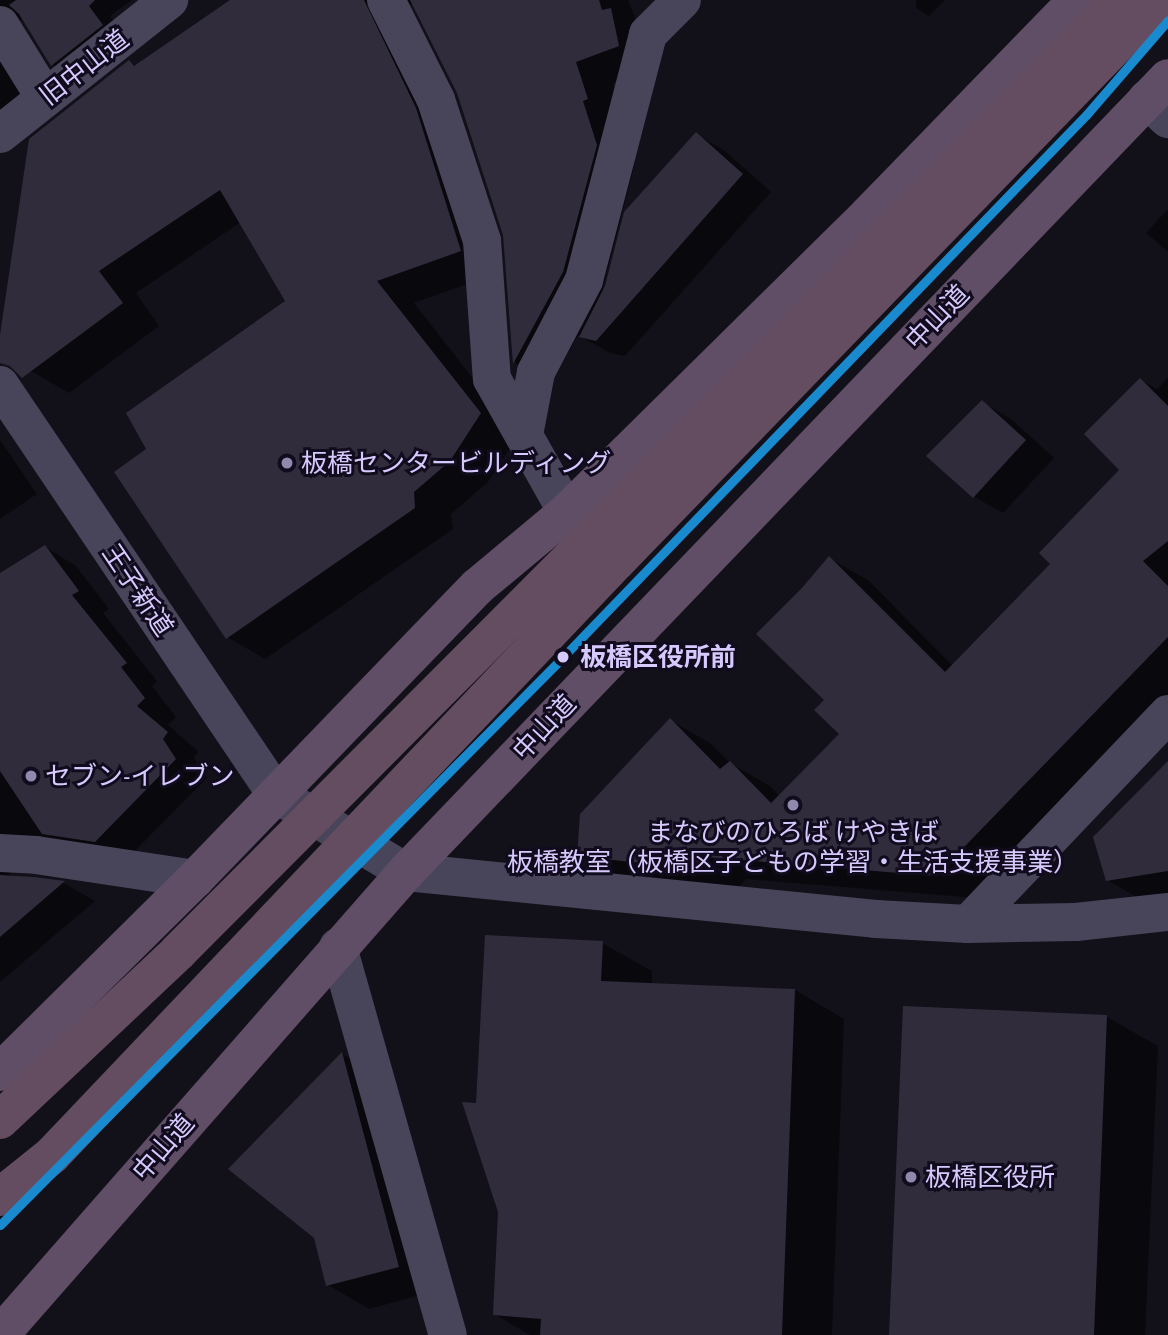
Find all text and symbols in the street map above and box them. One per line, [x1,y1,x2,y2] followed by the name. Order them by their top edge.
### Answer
[33,23,135,111] street label: 旧中山道
[899,278,975,356] street label: 中山道
[301,447,613,479] place label: 板橋センタービルディング
[279,455,295,471] marker: 板橋センタービルディング
[96,538,180,642] street label: 王子新道
[580,641,736,673] place label: 板橋区役所前
[552,646,574,668] marker: 板橋区役所前
[506,688,582,766] street label: 中山道
[45,760,235,792] place label: セブン-イレブン
[23,768,39,784] marker: セブン-イレブン
[785,797,801,813] marker: まなびのひろば けやきば 板橋教室（板橋区子どもの学習・生活支援事業）
[507,816,1079,878] place label: まなびのひろば けやきば 板橋教室（板橋区子どもの学習・生活支援事業）
[126,1107,200,1187] street label: 中山道
[925,1161,1055,1193] place label: 板橋区役所
[903,1169,919,1185] marker: 板橋区役所

